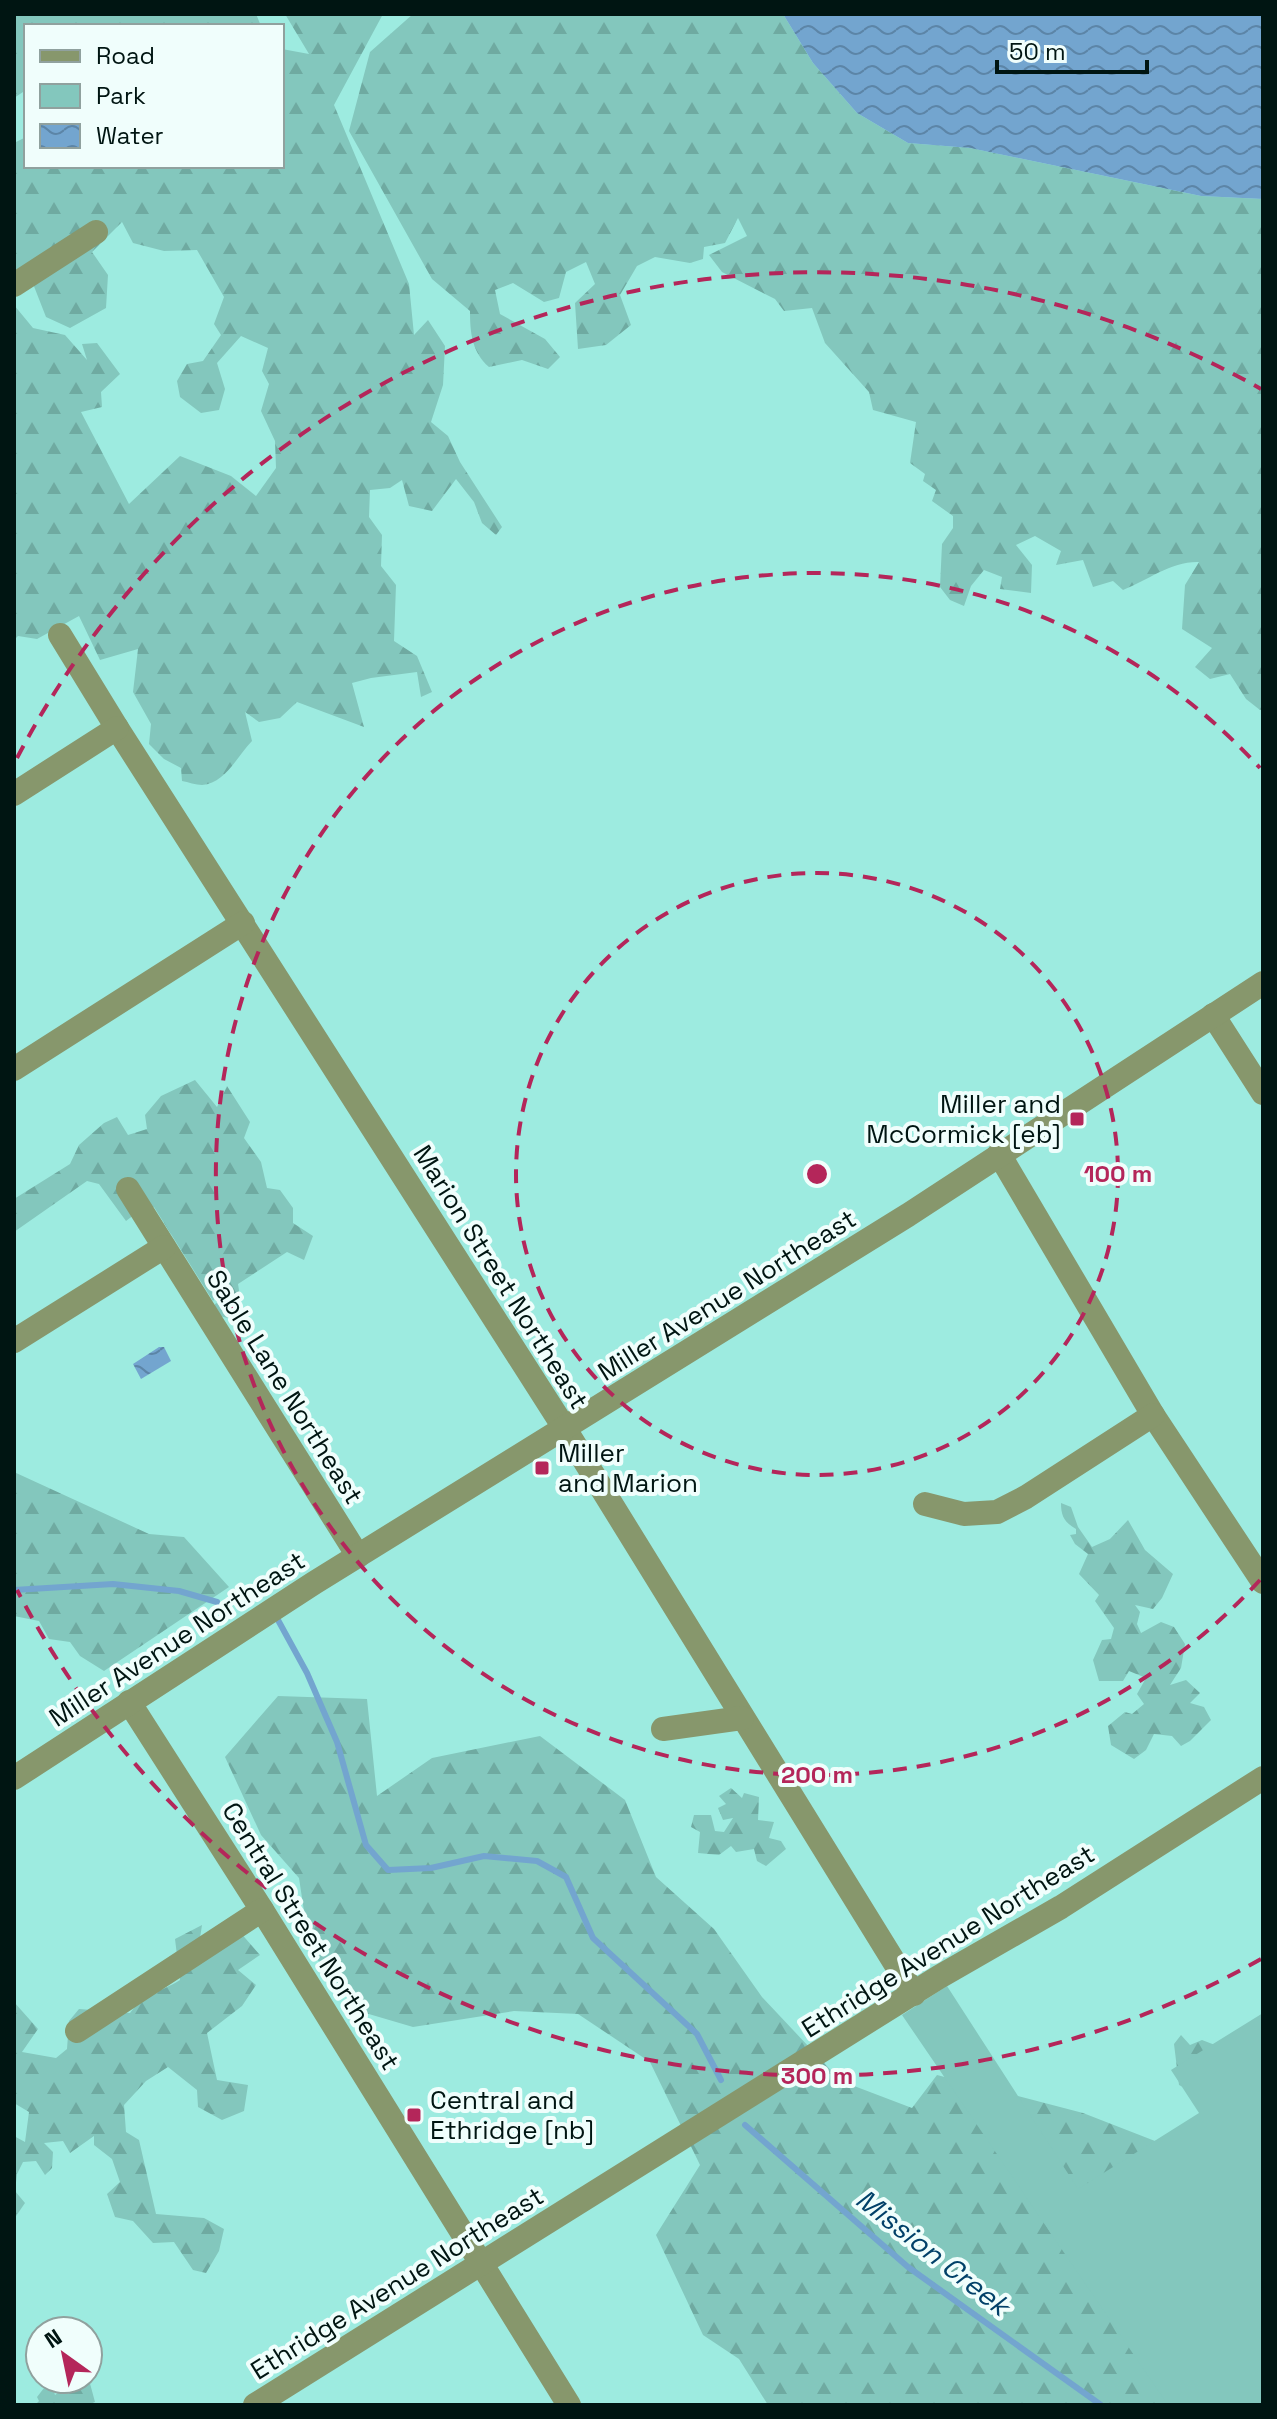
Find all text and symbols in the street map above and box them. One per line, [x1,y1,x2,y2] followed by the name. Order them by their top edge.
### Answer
[24,24,284,168] legend
[997,24,1147,74] scale bar
[1009,36,1066,67] text: 50 m
[96,40,155,71] text: Road
[96,80,146,111] text: Park
[96,120,164,151] text: Water
[866,1087,1061,1151] place label: Miller and McCormick [eb]
[1068,1110,1086,1128] marker: Miller and McCormick [eb]
[406,1139,596,1415] street label: Marion Street Northeast
[1084,1158,1152,1189] text: 100 m
[803,1160,831,1188] centre of rings
[592,1202,862,1388] street label: Miller Avenue Northeast
[199,1264,371,1510] street label: Sable Lane Northeast
[558,1436,698,1500] place label: Miller and Marion
[533,1459,551,1477] marker: Miller and Marion
[43,1544,311,1734] street label: Miller Avenue Northeast
[781,1759,853,1790] text: 200 m
[215,1796,407,2076] street label: Central Street Northeast
[795,1837,1101,2045] street label: Ethridge Avenue Northeast
[781,2060,853,2091] text: 300 m
[430,2083,594,2147] place label: Central and Ethridge [nb]
[405,2106,423,2124] marker: Central and Ethridge [nb]
[244,2179,550,2387] street label: Ethridge Avenue Northeast
[849,2181,1019,2325] water label: Mission Creek
[24,2315,104,2395] north arrow
[39,2322,67,2354] text: N

